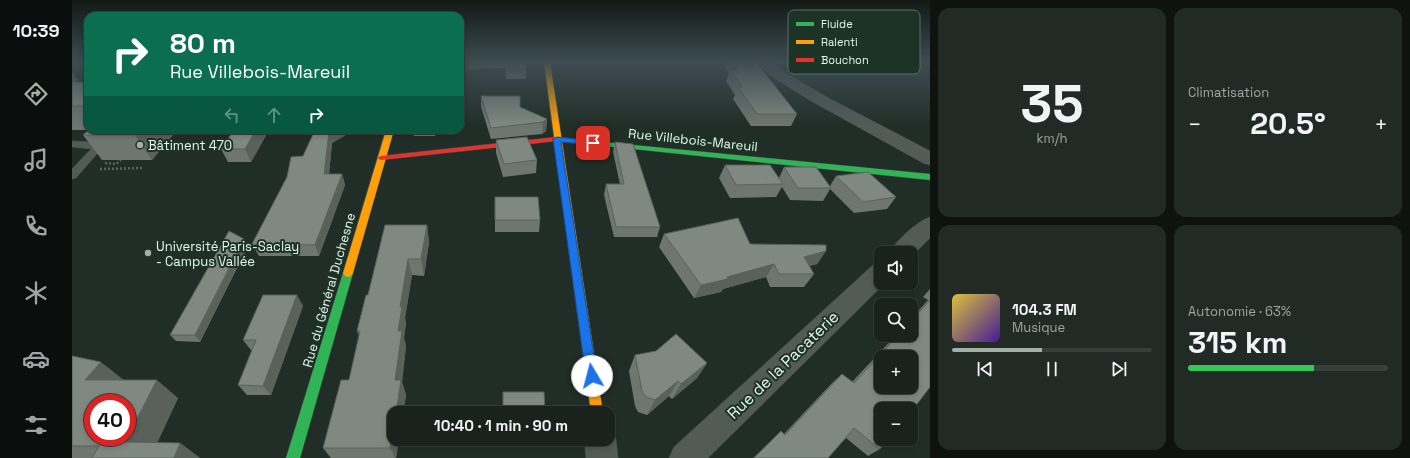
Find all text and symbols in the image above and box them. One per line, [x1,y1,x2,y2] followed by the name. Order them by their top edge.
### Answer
[788,10,920,74] legend
[821,17,853,31] text: Fluide
[12,19,60,42] text: 10:39
[170,25,236,61] text: 80 m
[104,28,156,80] icon: right
[821,35,858,49] text: Ralenti
[821,53,869,67] text: Bouchon
[170,60,350,83] text: Rue Villebois-Mareuil
[1021,71,1083,137] text: 35
[22,80,50,108] icon: directions
[1188,84,1269,101] text: Climatisation
[221,104,243,126] icon: left
[263,104,285,126] icon: ahead
[305,104,327,126] icon: right
[1250,104,1326,143] text: 20.5°
[1188,110,1202,138] text: −
[1374,110,1388,138] text: +
[627,125,759,155] street label: Rue Villebois-Mareuil
[576,126,610,160] pin
[1037,130,1067,147] text: km/h
[582,132,604,154] icon: arrive
[148,137,232,154] place label: Bâtiment 470
[135,140,145,150] marker: Bâtiment 470
[22,146,50,174] icon: music
[299,211,359,369] street label: Rue du Général Duchesne
[22,212,50,240] icon: phone
[156,238,299,270] place label: Université Paris-Saclay - Campus Vallée
[874,246,918,446] map controls
[874,246,918,290] button: sound
[143,248,153,258] marker: Université Paris-Saclay - Campus Vallée
[22,279,50,307] icon: climate
[874,298,918,342] button: search
[1012,300,1077,319] text: 104.3 FM
[1188,303,1291,320] text: Autonomie · 63%
[723,306,843,424] street label: Rue de la Pacaterie
[1012,319,1065,336] text: Musique
[1188,323,1287,362] text: 315 km
[22,345,50,373] icon: car
[874,350,918,394] button: +
[571,355,613,397] position arrow
[974,358,996,380] icon: previous
[1041,358,1063,380] icon: pause
[1108,358,1130,380] icon: next
[84,394,136,446] speed limit sign: 40
[874,402,918,446] button: −
[22,411,50,439] icon: filters
[434,416,568,435] text: 10:40 · 1 min · 90 m

